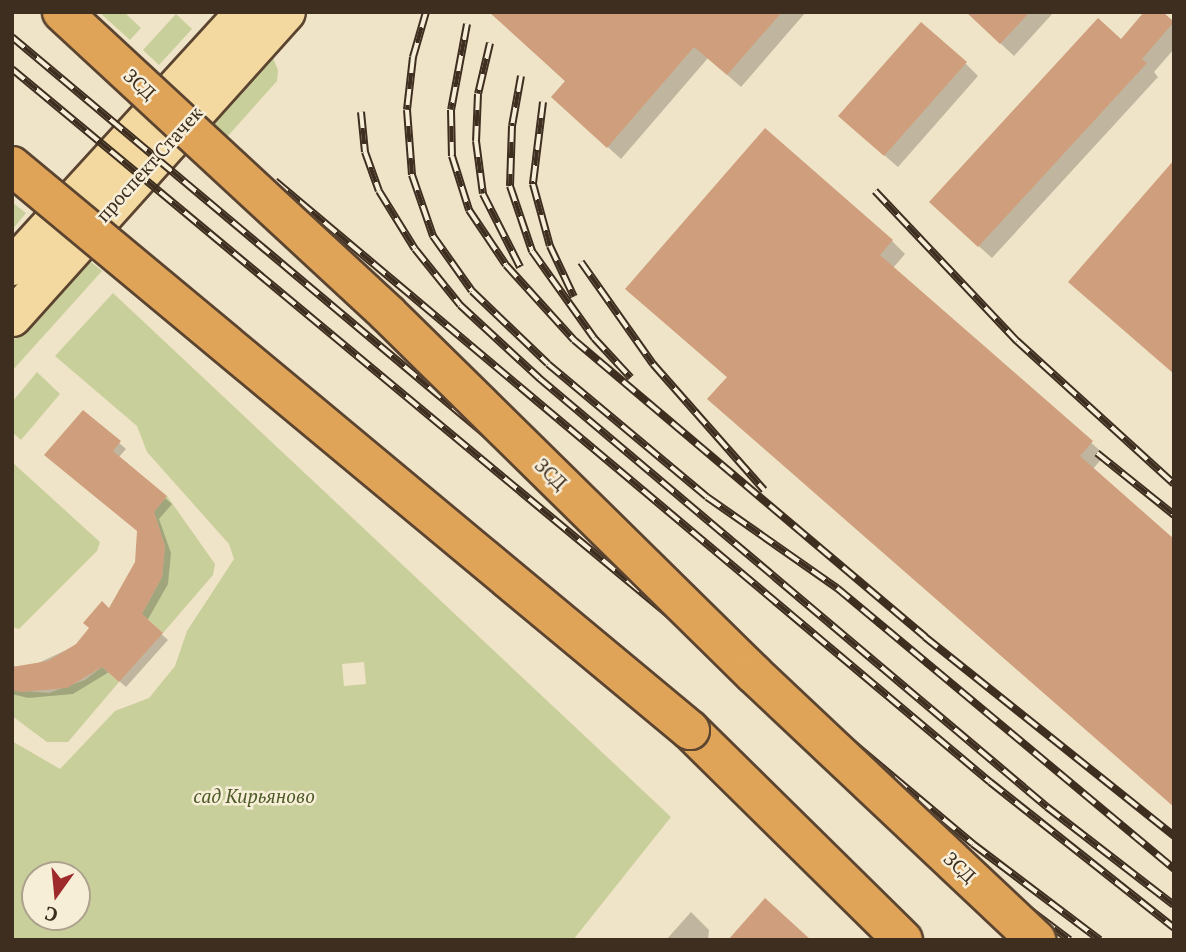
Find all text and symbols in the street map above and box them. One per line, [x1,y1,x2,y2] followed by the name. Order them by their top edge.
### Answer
[119,64,161,104] street label: ЗСД
[91,101,207,227] street label: проспект Стачек
[530,454,572,494] street label: ЗСД
[193,785,315,807] park label: сад Кирьяново
[939,847,981,887] street label: ЗСД
[21,861,91,931] north arrow
[42,901,60,929] text: С

